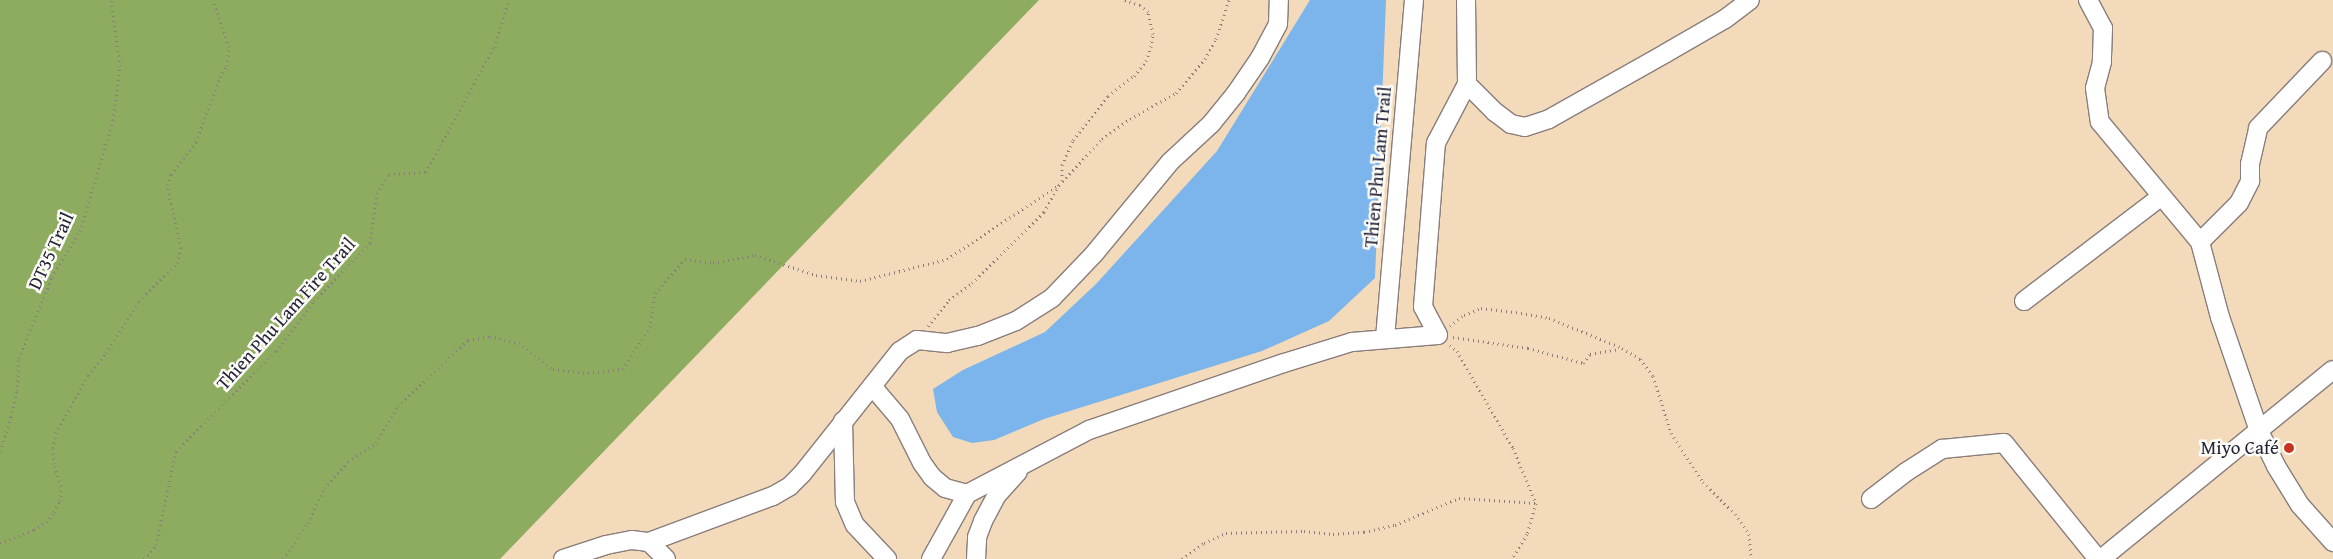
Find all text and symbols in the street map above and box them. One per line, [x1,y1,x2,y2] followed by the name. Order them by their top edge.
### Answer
[1360,85,1396,249] street label: Thien Phu Lam Trail
[23,209,79,293] street label: DT35 Trail
[212,233,360,395] street label: Thien Phu Lam Fire Trail
[2201,437,2279,459] place label: Miyo Café
[2283,442,2295,454] marker: Miyo Café

